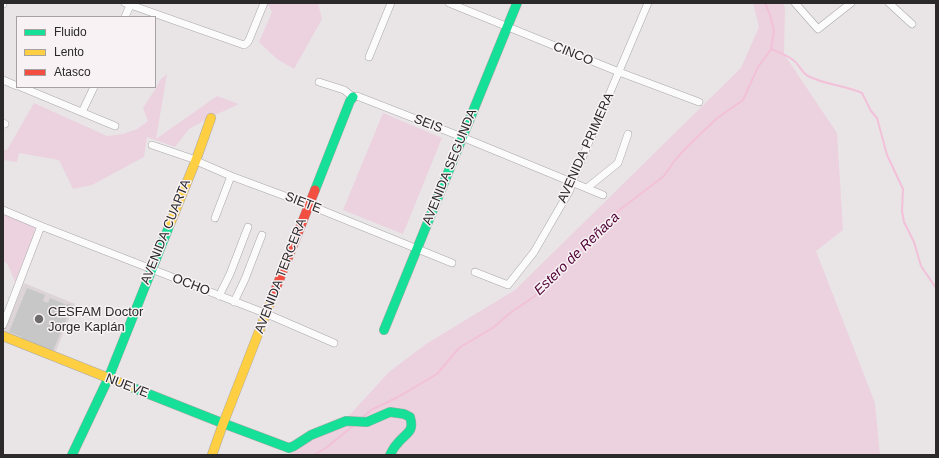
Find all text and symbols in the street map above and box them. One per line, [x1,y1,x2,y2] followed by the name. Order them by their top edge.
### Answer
[16,16,156,88] legend
[54,25,87,39] text: Fluido
[551,39,595,69] street label: CINCO
[54,45,84,59] text: Lento
[54,65,91,79] text: Atasco
[555,90,617,206] street label: AVENIDA PRIMERA
[420,107,480,227] street label: AVENIDA SEGUNDA
[411,111,445,137] street label: SEIS
[138,177,194,287] street label: AVENIDA CUARTA
[283,189,323,217] street label: SIETE
[531,209,623,299] water label: Estero de Reñaca
[252,216,310,336] street label: AVENIDA TERCERA
[170,271,212,299] street label: OCHO
[48,304,143,335] place label: CESFAM Doctor Jorge Kaplán
[33,313,45,325] marker: CESFAM Doctor Jorge Kaplán
[103,371,151,401] street label: NUEVE

